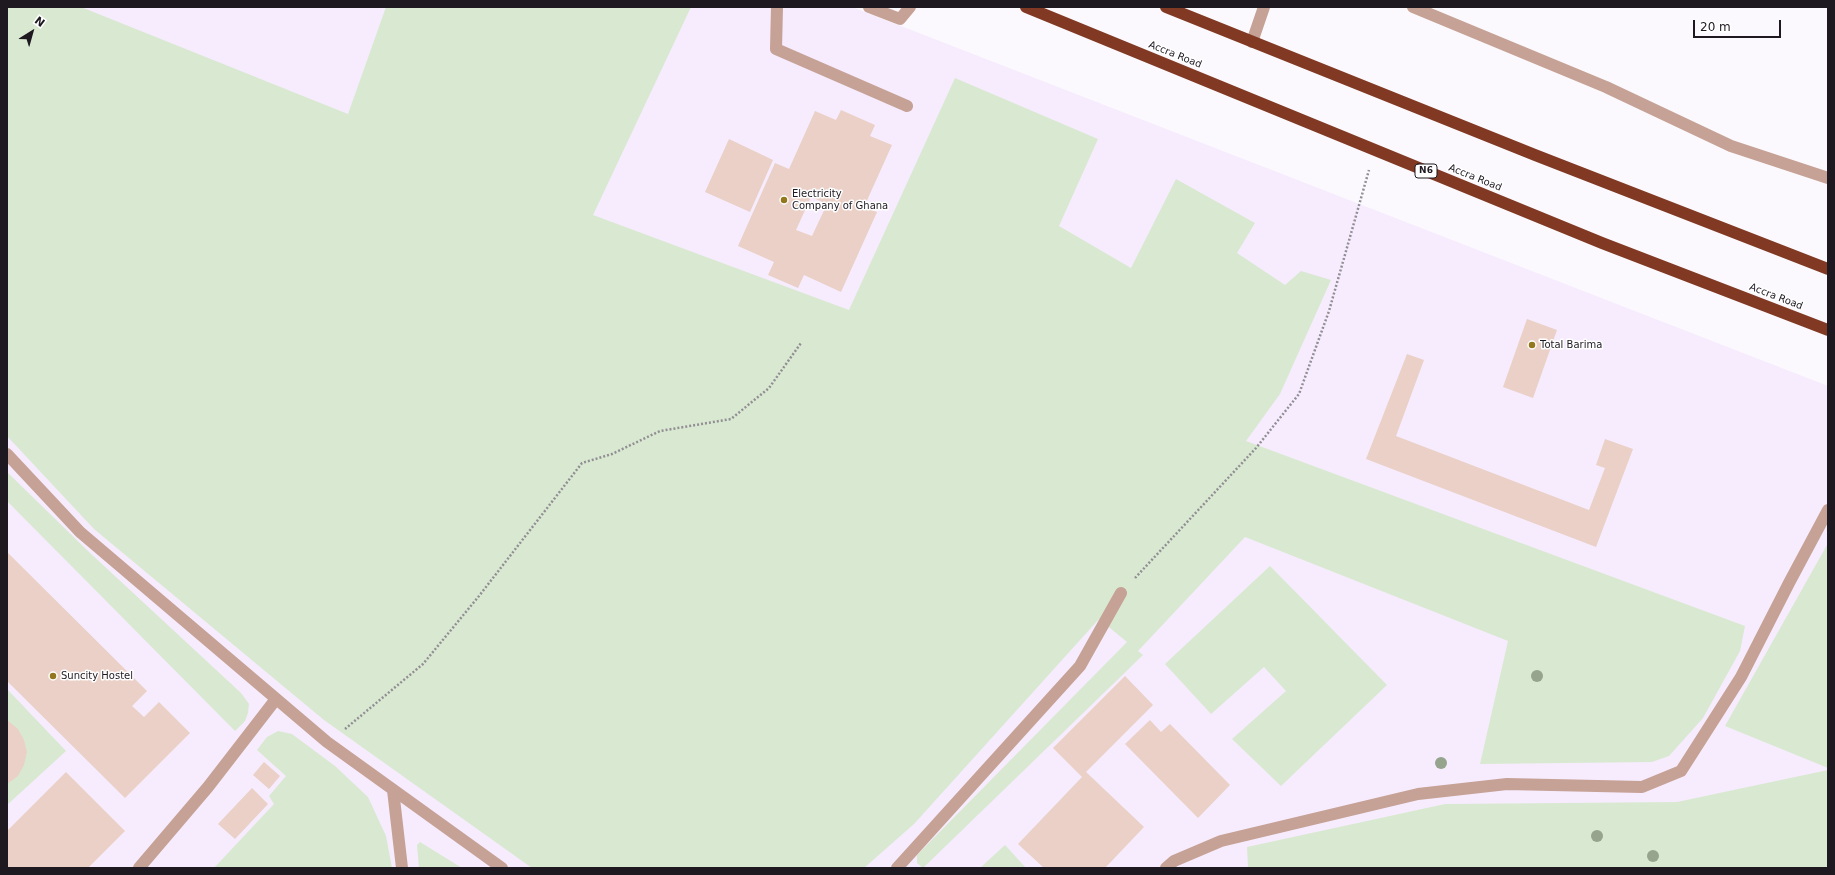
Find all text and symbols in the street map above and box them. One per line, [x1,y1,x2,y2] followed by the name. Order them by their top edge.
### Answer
[12,12,52,52] north arrow
[1695,12,1783,38] scale bar
[32,14,47,30] text: N
[1700,20,1731,34] text: 20 m
[1147,39,1203,71] street label: Accra Road
[1447,162,1503,194] street label: Accra Road
[1415,164,1437,178] road number: N6
[792,188,888,212] place label: Electricity Company of Ghana
[779,195,789,205] marker: Electricity Company of Ghana
[1748,281,1804,313] street label: Accra Road
[1540,339,1602,351] place label: Total Barima
[1527,340,1537,350] marker: Total Barima
[61,670,133,682] place label: Suncity Hostel
[48,671,58,681] marker: Suncity Hostel

